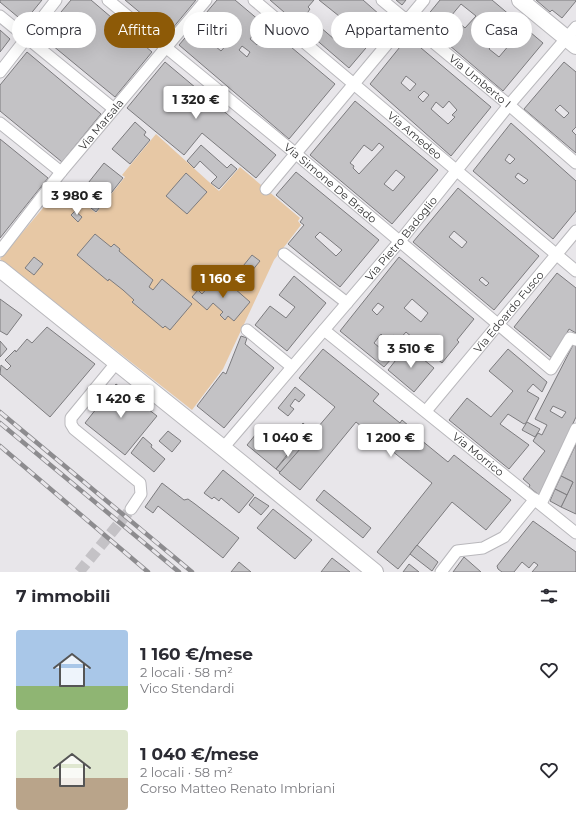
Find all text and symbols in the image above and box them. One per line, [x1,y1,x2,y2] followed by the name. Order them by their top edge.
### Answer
[12,12,96,48] chip: Compra
[104,12,175,48] chip: Affitta
[183,12,242,48] chip: Filtri
[250,12,323,48] chip: Nuovo
[331,12,463,48] chip: Appartamento
[471,12,532,48] chip: Casa
[446,51,514,111] street label: Via Umberto I
[159,86,233,120] pin: 1 320 €
[172,91,220,107] text: 1 320 €
[76,96,127,153] street label: Via Marsala
[384,108,445,162] street label: Via Amedeo
[281,140,380,226] street label: Via Simone De Brado
[40,182,114,216] pin: 3 980 €
[51,187,103,203] text: 3 980 €
[362,193,440,284] street label: Via Pietro Badoglio
[186,265,260,299] pin: 1 160 €
[471,268,547,356] street label: Via Edoardo Fusco
[200,270,246,286] text: 1 160 €
[374,335,448,369] pin: 3 510 €
[387,340,435,356] text: 3 510 €
[84,385,158,419] pin: 1 420 €
[97,390,145,406] text: 1 420 €
[251,424,325,458] pin: 1 040 €
[354,424,428,458] pin: 1 200 €
[263,429,313,445] text: 1 040 €
[367,429,415,445] text: 1 200 €
[450,429,507,479] street label: Via Morrico
[538,585,560,607] icon: filters
[16,586,110,606] text: 7 immobili
[140,644,253,664] text: 1 160 €/mese
[48,646,96,694] icon: home
[538,659,560,681] icon: heart
[140,664,233,680] text: 2 locali · 58 m²
[140,680,235,696] text: Vico Stendardi
[140,744,259,764] text: 1 040 €/mese
[48,746,96,794] icon: home
[538,759,560,781] icon: heart
[140,764,233,780] text: 2 locali · 58 m²
[140,780,335,796] text: Corso Matteo Renato Imbriani

